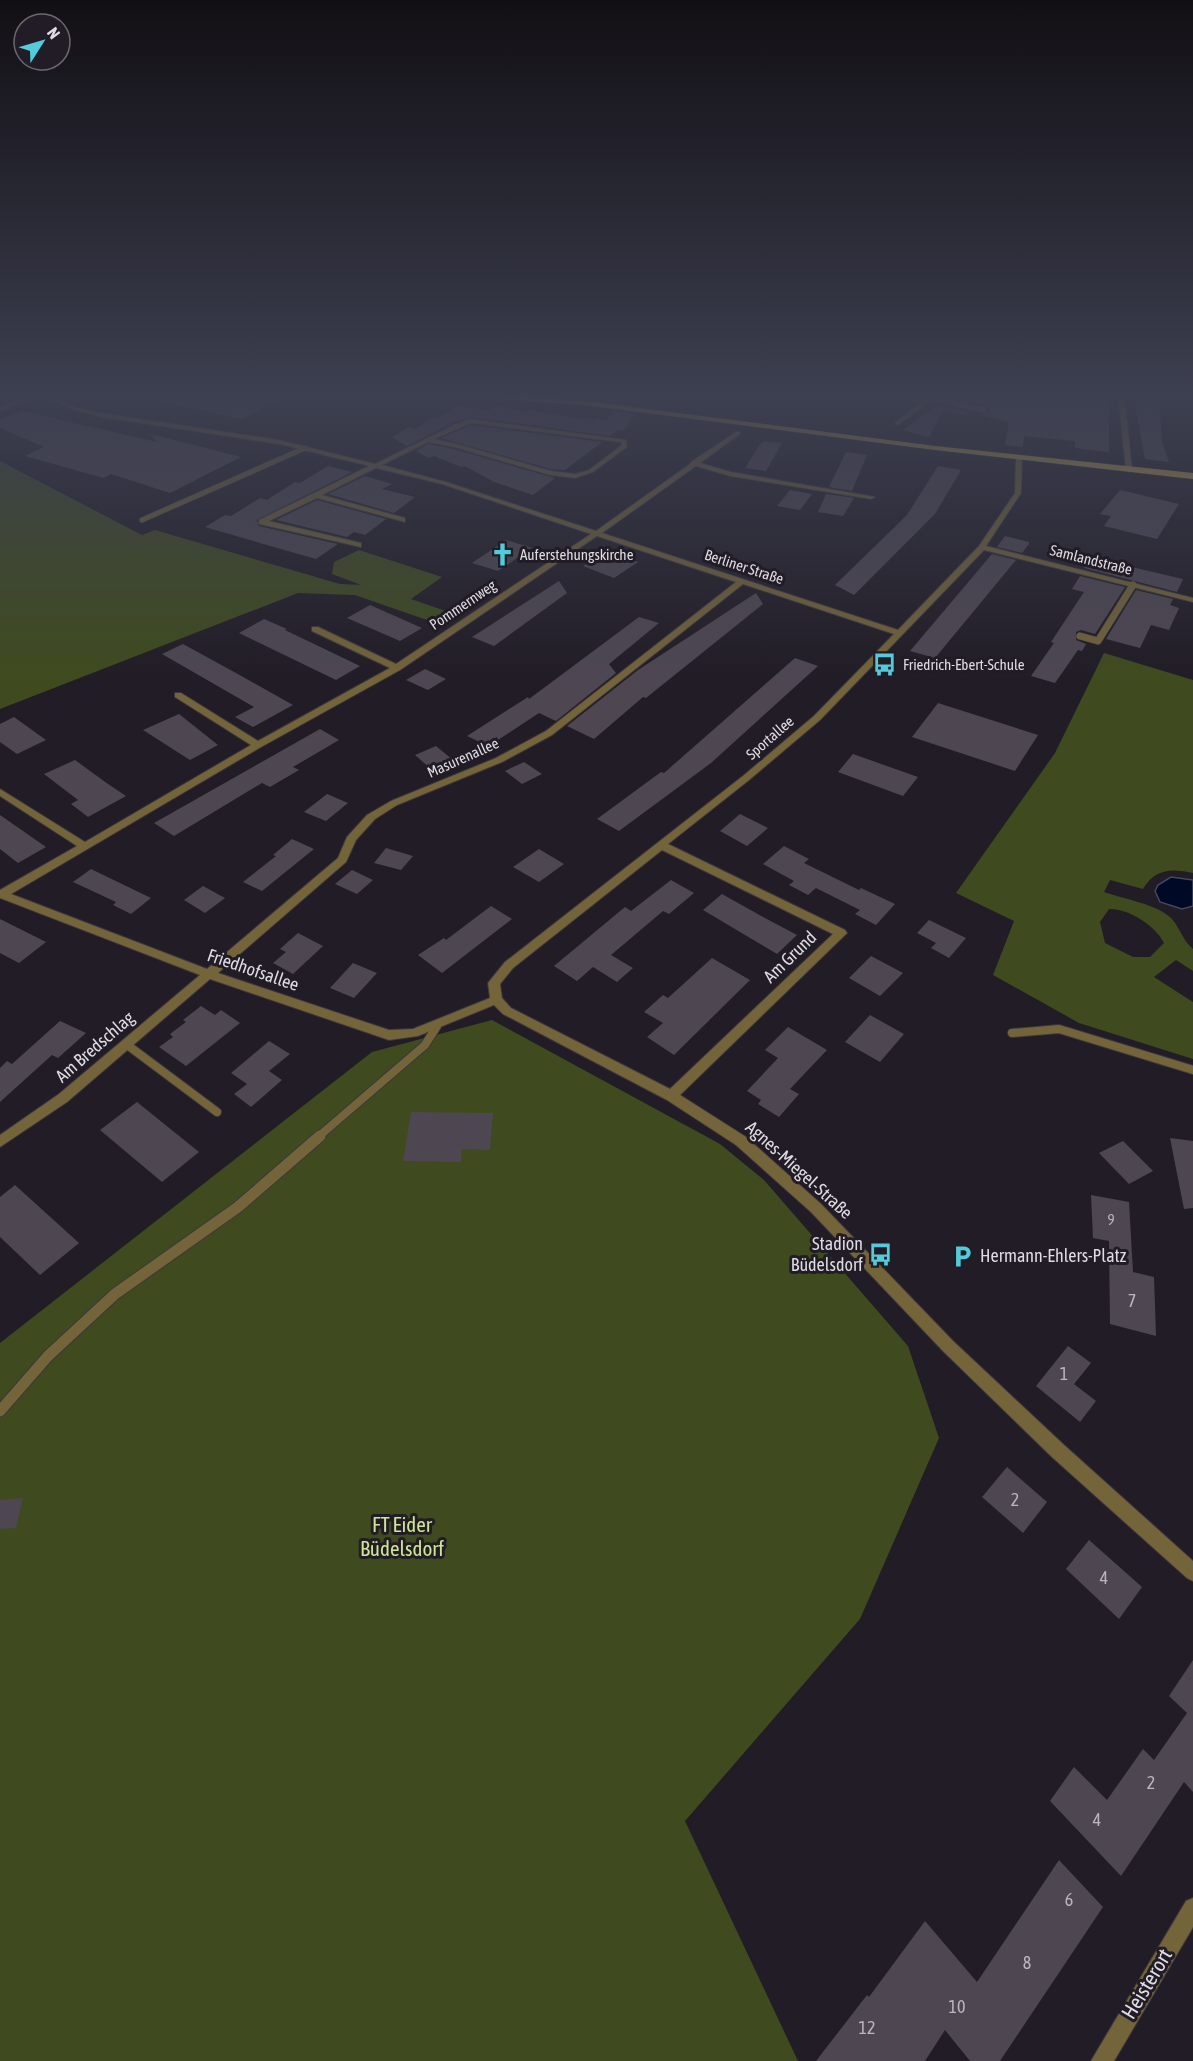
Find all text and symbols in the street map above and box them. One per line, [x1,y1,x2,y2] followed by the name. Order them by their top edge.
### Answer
[12,12,72,72] north arrow
[44,24,64,42] text: N
[1048,541,1134,578] street label: Samlandstraße
[489,542,515,568] church icon: Auferstehungskirche
[520,546,634,563] place label: Auferstehungskirche
[703,546,786,587] street label: Berliner Straße
[426,576,500,633] street label: Pommernweg
[872,652,898,678] bus stop icon: Friedrich-Ebert-Schule
[903,656,1025,673] place label: Friedrich-Ebert-Schule
[742,712,797,763] street label: Sportallee
[424,734,501,781] street label: Masurenallee
[759,926,820,987] street label: Am Grund
[205,944,302,995] street label: Friedhofsallee
[51,1007,138,1086] street label: Am Bredschlag
[742,1116,857,1223] street label: Agnes-Miegel-Straße
[1107,1211,1115,1228] house number: 9
[791,1233,863,1275] place label: Stadion Büdelsdorf
[868,1241,894,1267] bus stop icon: Stadion Büdelsdorf
[949,1243,975,1269] parking icon: Hermann-Ehlers-Platz
[980,1245,1127,1266] place label: Hermann-Ehlers-Platz
[1128,1290,1136,1311] house number: 7
[1060,1363,1068,1384] house number: 1
[1011,1489,1019,1510] house number: 2
[360,1512,444,1560] park label: FT Eider Büdelsdorf
[1100,1567,1108,1588] house number: 4
[1147,1772,1155,1793] house number: 2
[1093,1809,1101,1830] house number: 4
[1065,1889,1073,1910] house number: 6
[1116,1944,1176,2023] street label: Heisterort
[1023,1952,1031,1973] house number: 8
[949,1996,965,2017] house number: 10
[859,2017,875,2038] house number: 12

